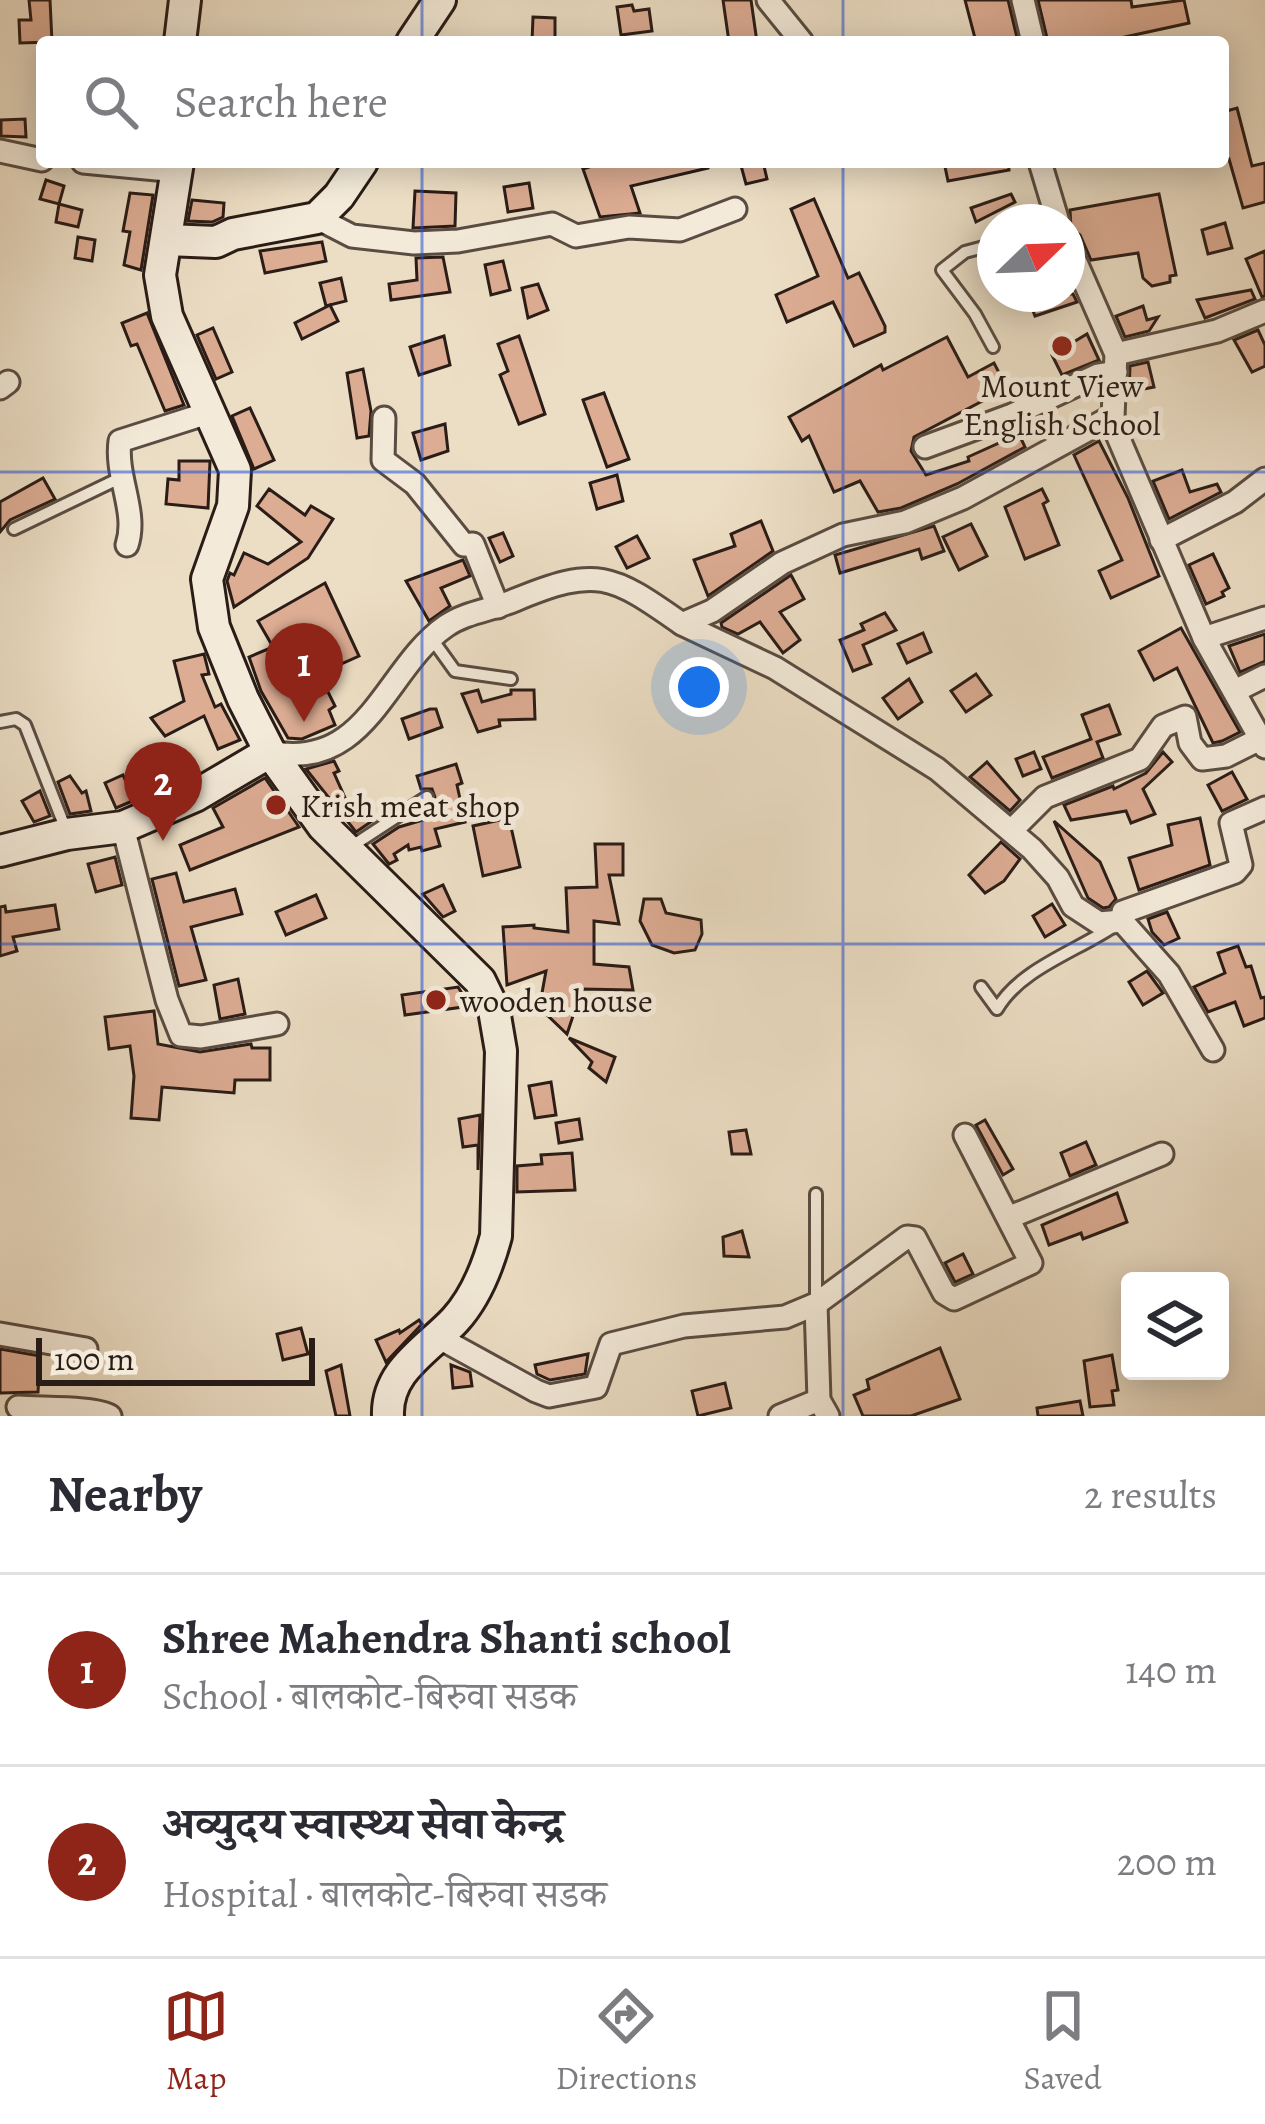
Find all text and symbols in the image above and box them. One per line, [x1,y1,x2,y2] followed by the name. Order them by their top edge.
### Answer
[36,36,1229,168] search box
[78,69,144,135] icon: search
[174,71,388,133] text: Search here
[977,204,1085,312] north arrow
[1049,333,1075,359] marker: Mount View English School
[963,363,1161,446] place label: Mount View English School
[265,623,343,722] pin: 1
[669,657,729,717] your location
[124,742,202,841] pin: 2
[300,783,520,828] place label: Krish meat shop
[263,792,289,818] marker: Krish meat shop
[459,978,653,1023] place label: wooden house
[423,987,449,1013] marker: wooden house
[1121,1272,1229,1380] map controls
[1121,1272,1229,1380] button: layers
[36,1332,315,1385] scale bar
[54,1336,134,1381] text: 100 m
[48,1459,202,1529] text: Nearby
[1084,1468,1217,1521] text: 2 results
[162,1607,731,1669] text: Shree Mahendra Shanti school
[80,1643,94,1696] text: 1
[1125,1643,1217,1696] text: 140 m
[162,1669,577,1722] text: School · बालकोट-बिरुवा सडक
[162,1793,563,1855] text: अव्युदय स्वास्थ्य सेवा केन्द्र
[78,1835,96,1888] text: 2
[1117,1835,1217,1888] text: 200 m
[162,1867,607,1920] text: Hospital · बालकोट-बिरुवा सडक
[163,1983,229,2100] tab: Map
[556,1983,697,2100] tab: Directions
[1024,1983,1102,2100] tab: Saved

